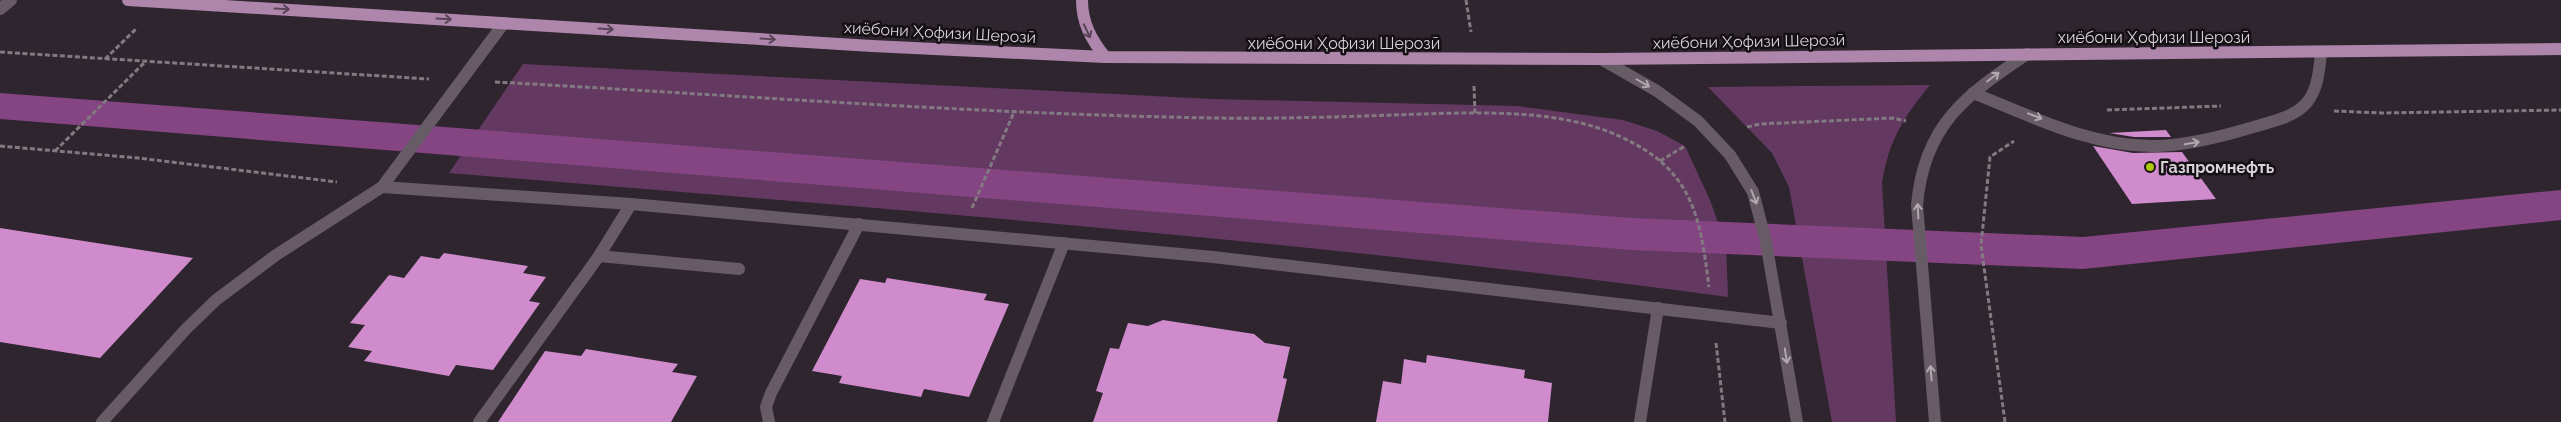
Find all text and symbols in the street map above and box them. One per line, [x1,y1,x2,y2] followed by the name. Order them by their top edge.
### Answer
[273,5,289,14] one-way arrow
[436,15,452,24] one-way arrow
[843,18,1037,47] street label: хиёбони Ҳофизи Шерозӣ
[1083,23,1093,38] one-way arrow
[598,25,614,34] one-way arrow
[2058,28,2250,47] street label: хиёбони Ҳофизи Шерозӣ
[1653,30,1845,53] street label: хиёбони Ҳофизи Шерозӣ
[1248,34,1440,53] street label: хиёбони Ҳофизи Шерозӣ
[760,35,776,44] one-way arrow
[1986,72,2000,82] one-way arrow
[1636,78,1651,88] one-way arrow
[2026,112,2042,121] one-way arrow
[2184,137,2200,147] one-way arrow
[2160,158,2275,177] place label: Газпромнефть
[2144,161,2156,173] marker: Газпромнефть
[1750,189,1759,204] one-way arrow
[1913,204,1922,220] one-way arrow
[1782,348,1792,364] one-way arrow
[1926,366,1936,382] one-way arrow

